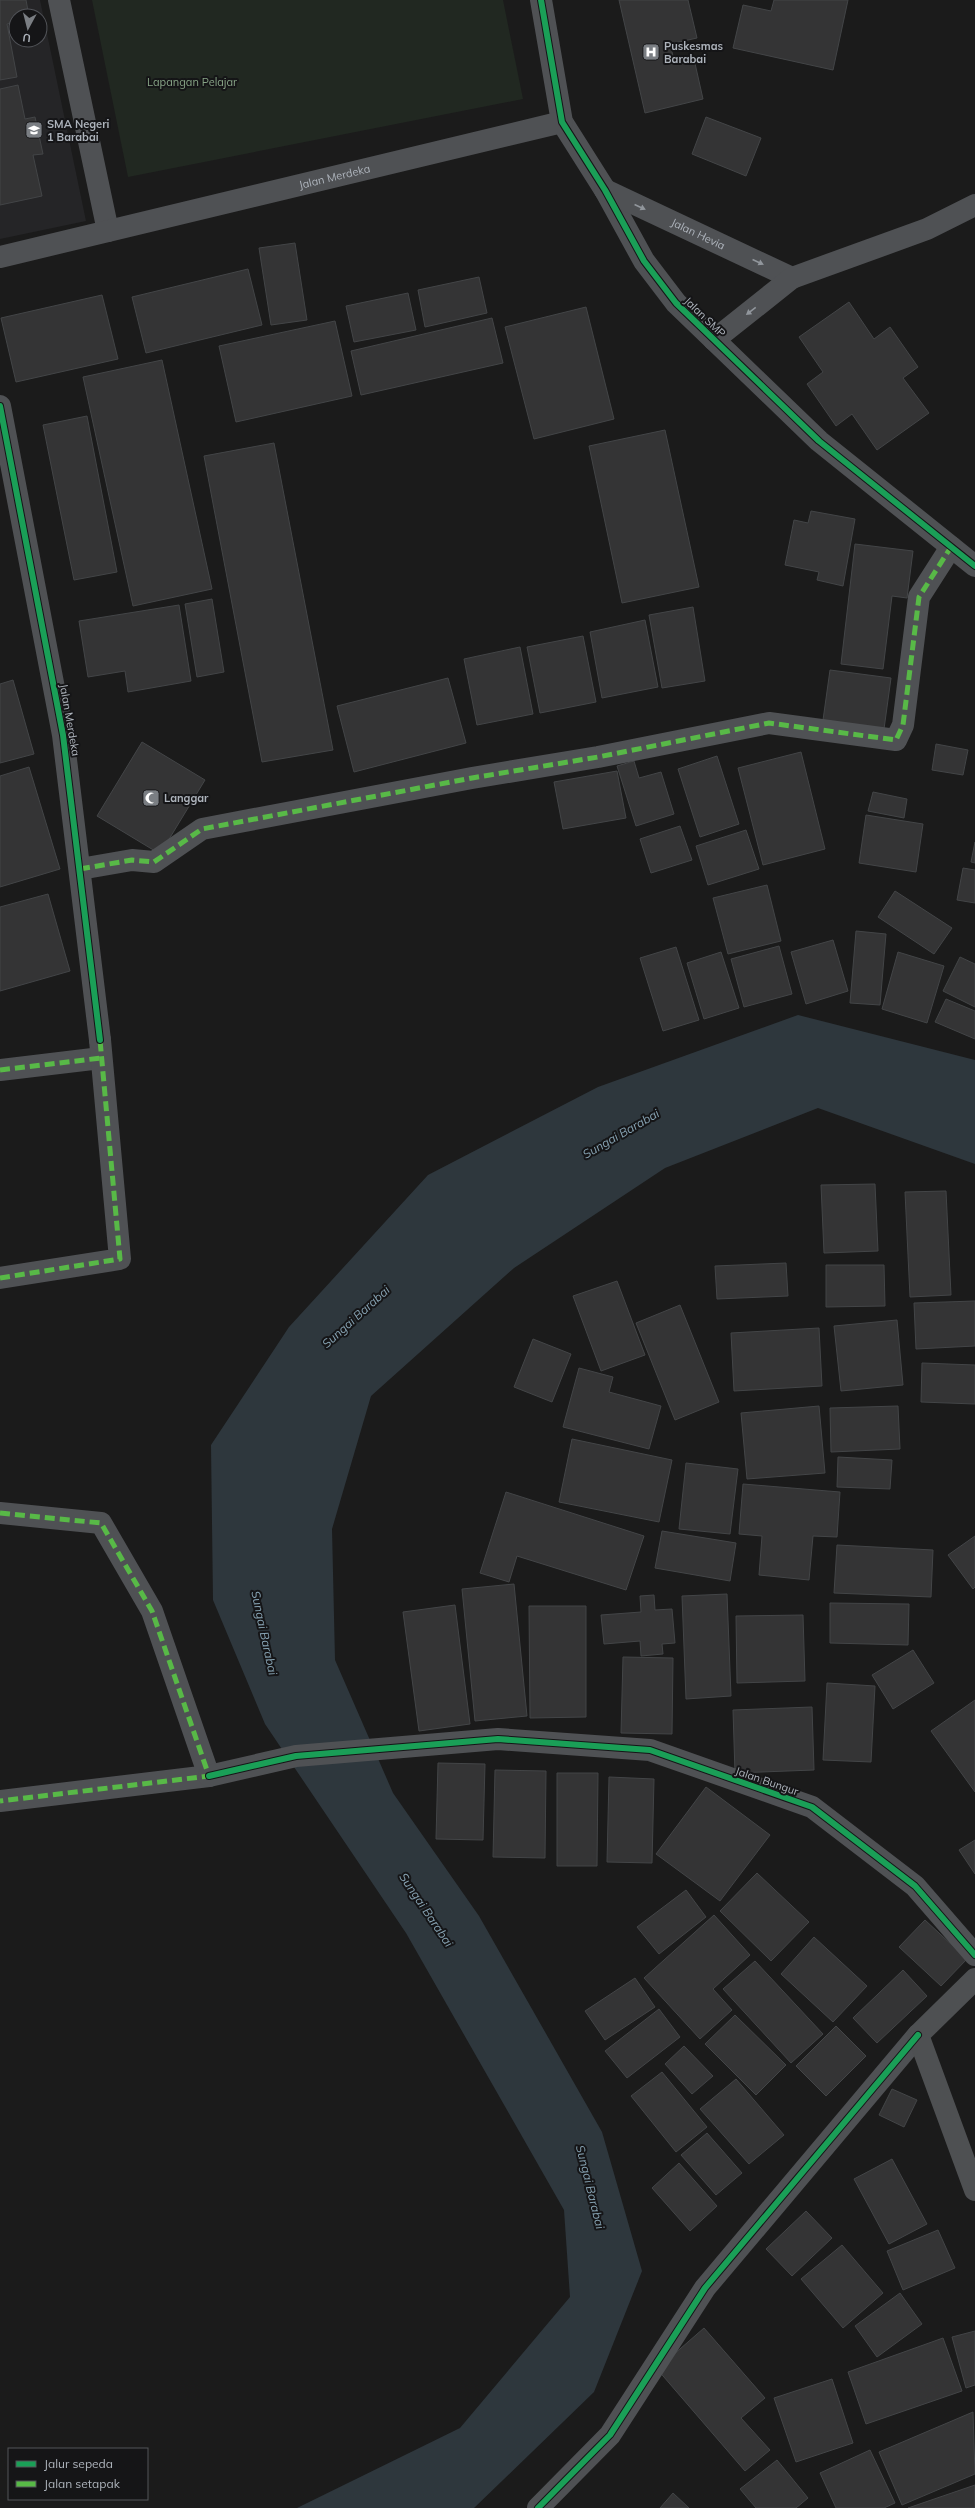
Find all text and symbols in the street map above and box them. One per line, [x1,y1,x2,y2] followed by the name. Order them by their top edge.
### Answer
[8,8,48,48] north arrow
[22,30,32,45] text: U
[664,39,724,66] place label: Puskesmas Barabai
[641,42,661,62] hospital icon: Puskesmas Barabai
[147,75,237,89] park label: Lapangan Pelajar
[47,117,109,144] place label: SMA Negeri 1 Barabai
[24,120,44,140] school or university icon: SMA Negeri 1 Barabai
[297,161,372,192] street label: Jalan Merdeka
[634,204,646,210] one-way arrow
[669,215,728,253] street label: Jalan Hevia
[752,259,763,265] one-way arrow
[681,294,729,340] street label: Jalan SMP
[745,306,756,315] one-way arrow
[57,683,83,757] street label: Jalan Merdeka
[141,788,161,808] mosque icon: Langgar
[164,791,209,805] place label: Langgar
[580,1106,662,1162] water label: Sungai Barabai
[319,1282,393,1351] water label: Sungai Barabai
[248,1589,281,1677] water label: Sungai Barabai
[734,1764,800,1798] street label: Jalan Bungur
[396,1870,457,1950] water label: Sungai Barabai
[573,2143,608,2231] water label: Sungai Barabai
[8,2448,148,2500] legend
[44,2456,113,2471] text: Jalur sepeda
[44,2476,121,2491] text: Jalan setapak

